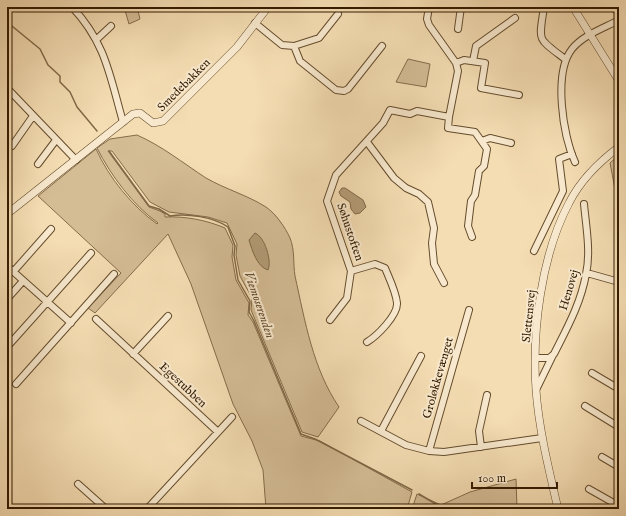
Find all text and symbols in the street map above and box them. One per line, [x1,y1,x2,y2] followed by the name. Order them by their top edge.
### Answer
[154,55,214,115] street label: Smedebakken
[333,201,367,263] street label: Søhustoften
[556,268,582,312] street label: Henovej
[240,269,278,341] water label: Viemoserenden
[519,289,539,343] street label: Slettensvej
[419,336,457,420] street label: Groløkkevænget
[156,359,210,411] street label: Egestubben
[472,464,557,490] scale bar
[478,471,506,486] text: 100 m

